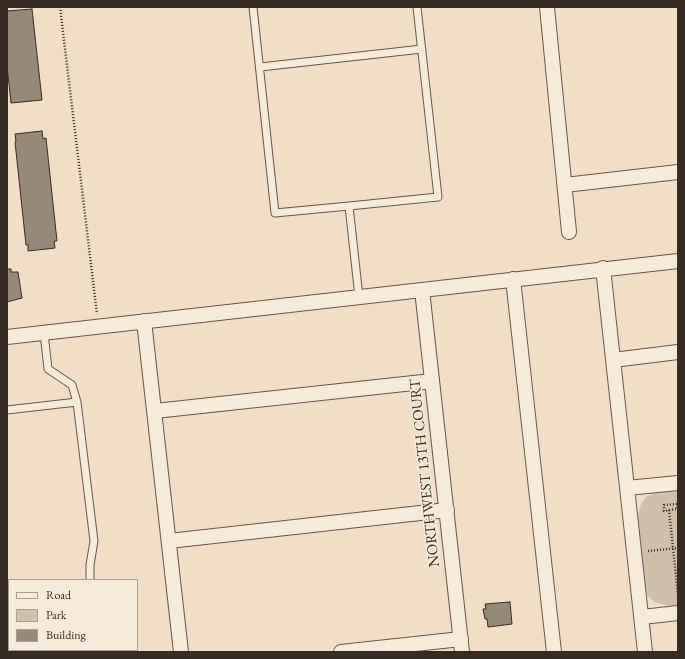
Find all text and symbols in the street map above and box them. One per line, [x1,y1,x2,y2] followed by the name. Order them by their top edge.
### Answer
[406,378,444,568] street label: NORTHWEST 13TH COURT
[8,579,138,651] legend
[46,587,71,603] text: Road
[46,607,66,623] text: Park
[46,627,86,643] text: Building

